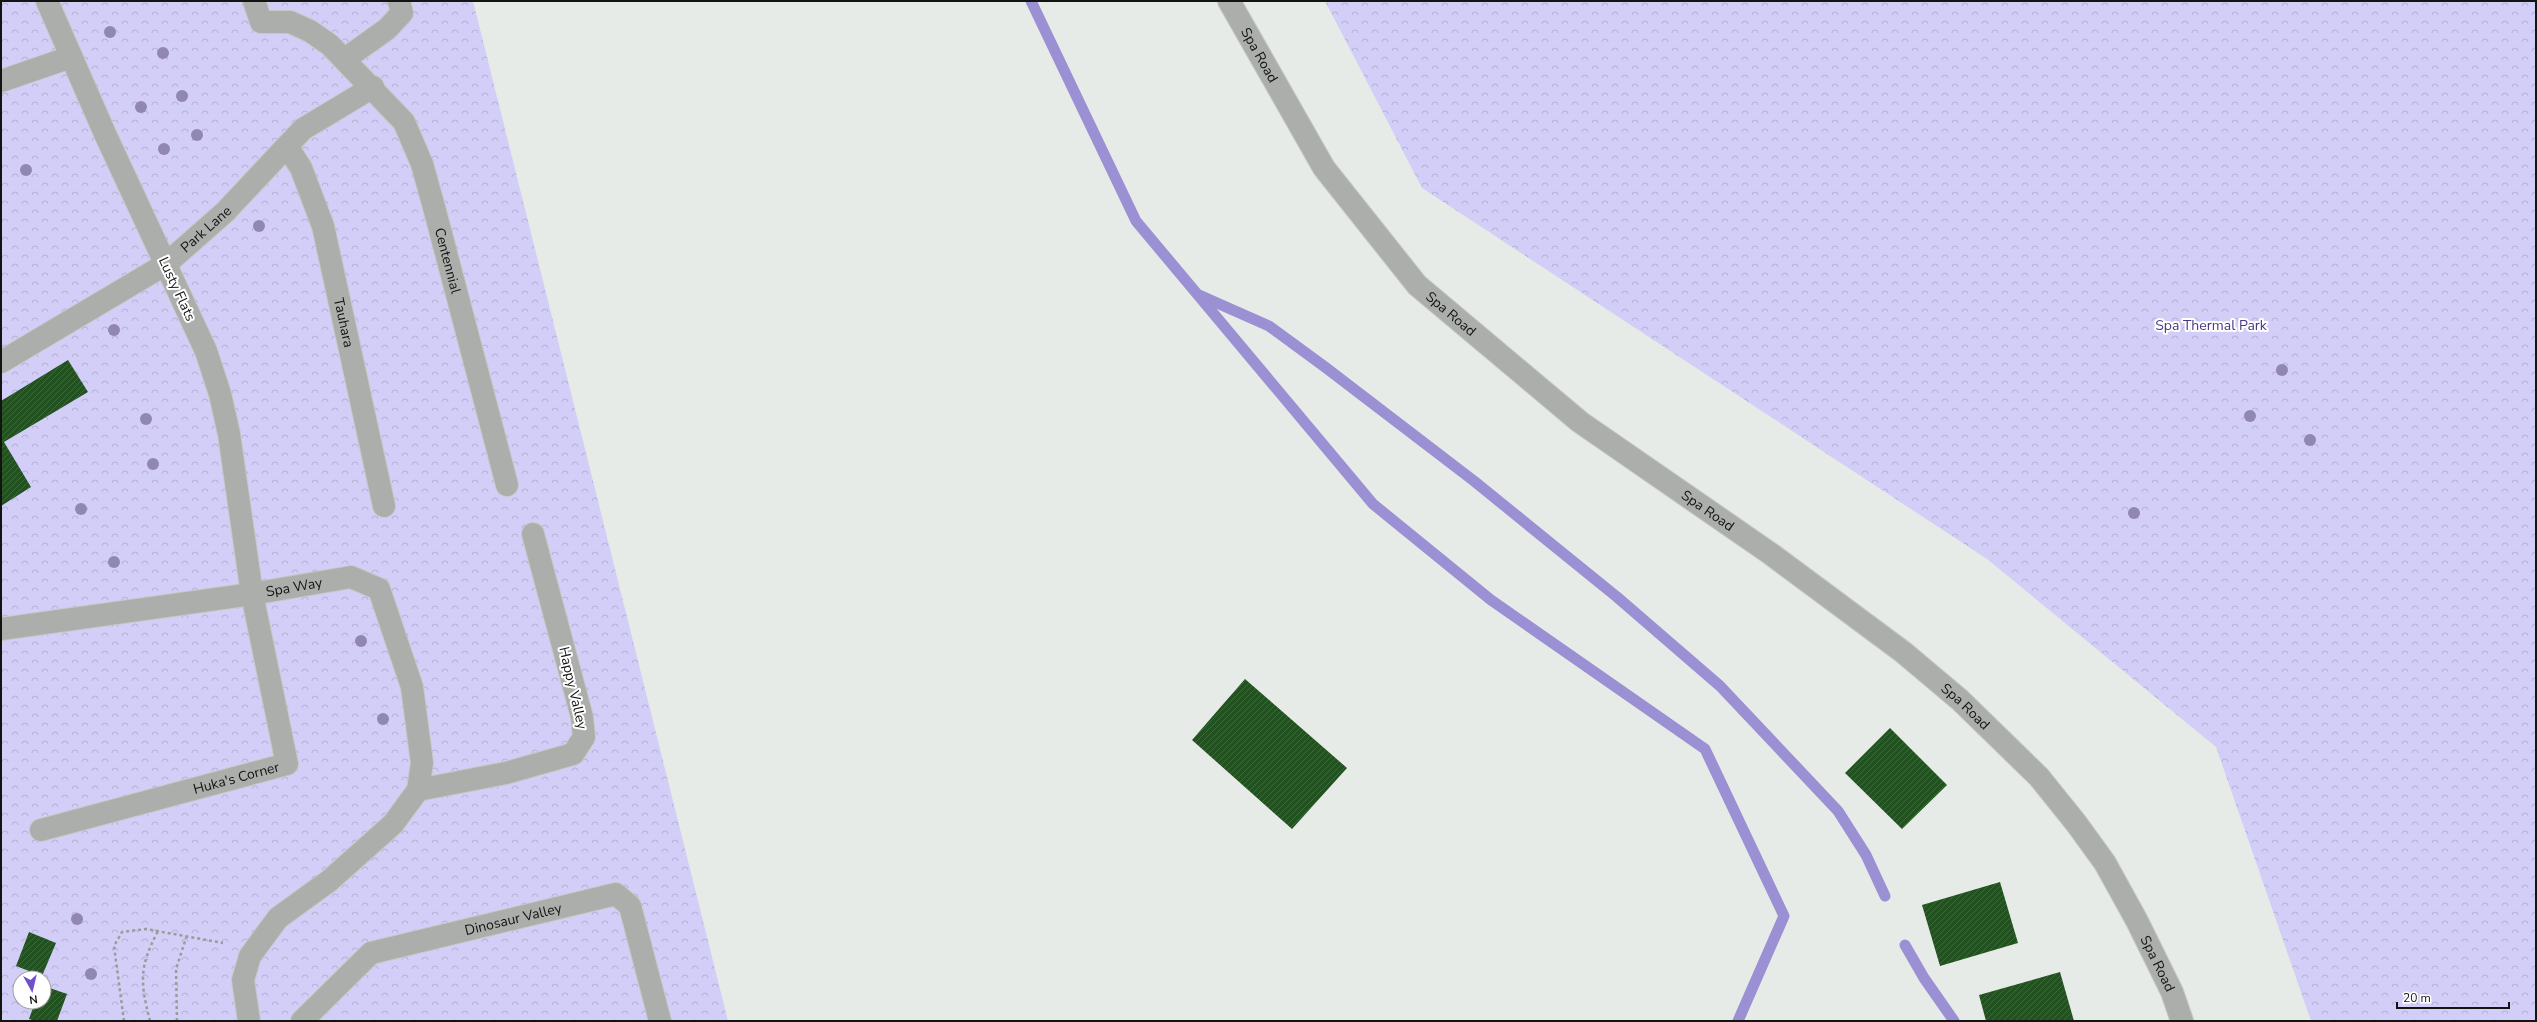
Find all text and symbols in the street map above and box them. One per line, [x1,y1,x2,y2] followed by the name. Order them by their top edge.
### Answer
[1236,24,1283,86] street label: Spa Road
[176,202,236,257] street label: Park Lane
[430,226,466,296] street label: Centennial
[154,254,200,324] street label: Lusty Flats
[1422,287,1480,340] street label: Spa Road
[329,296,359,349] street label: Tauhara
[2155,316,2268,335] park label: Spa Thermal Park
[1678,485,1738,535] street label: Spa Road
[264,572,324,601] street label: Spa Way
[554,645,592,732] street label: Happy Valley
[1937,679,1994,734] street label: Spa Road
[191,757,281,798] street label: Huka's Corner
[463,898,564,940] street label: Dinosaur Valley
[2136,932,2180,995] street label: Spa Road
[12,970,52,1010] north arrow
[2397,984,2509,1010] scale bar
[2403,990,2431,1006] text: 20 m
[28,991,38,1007] text: N

